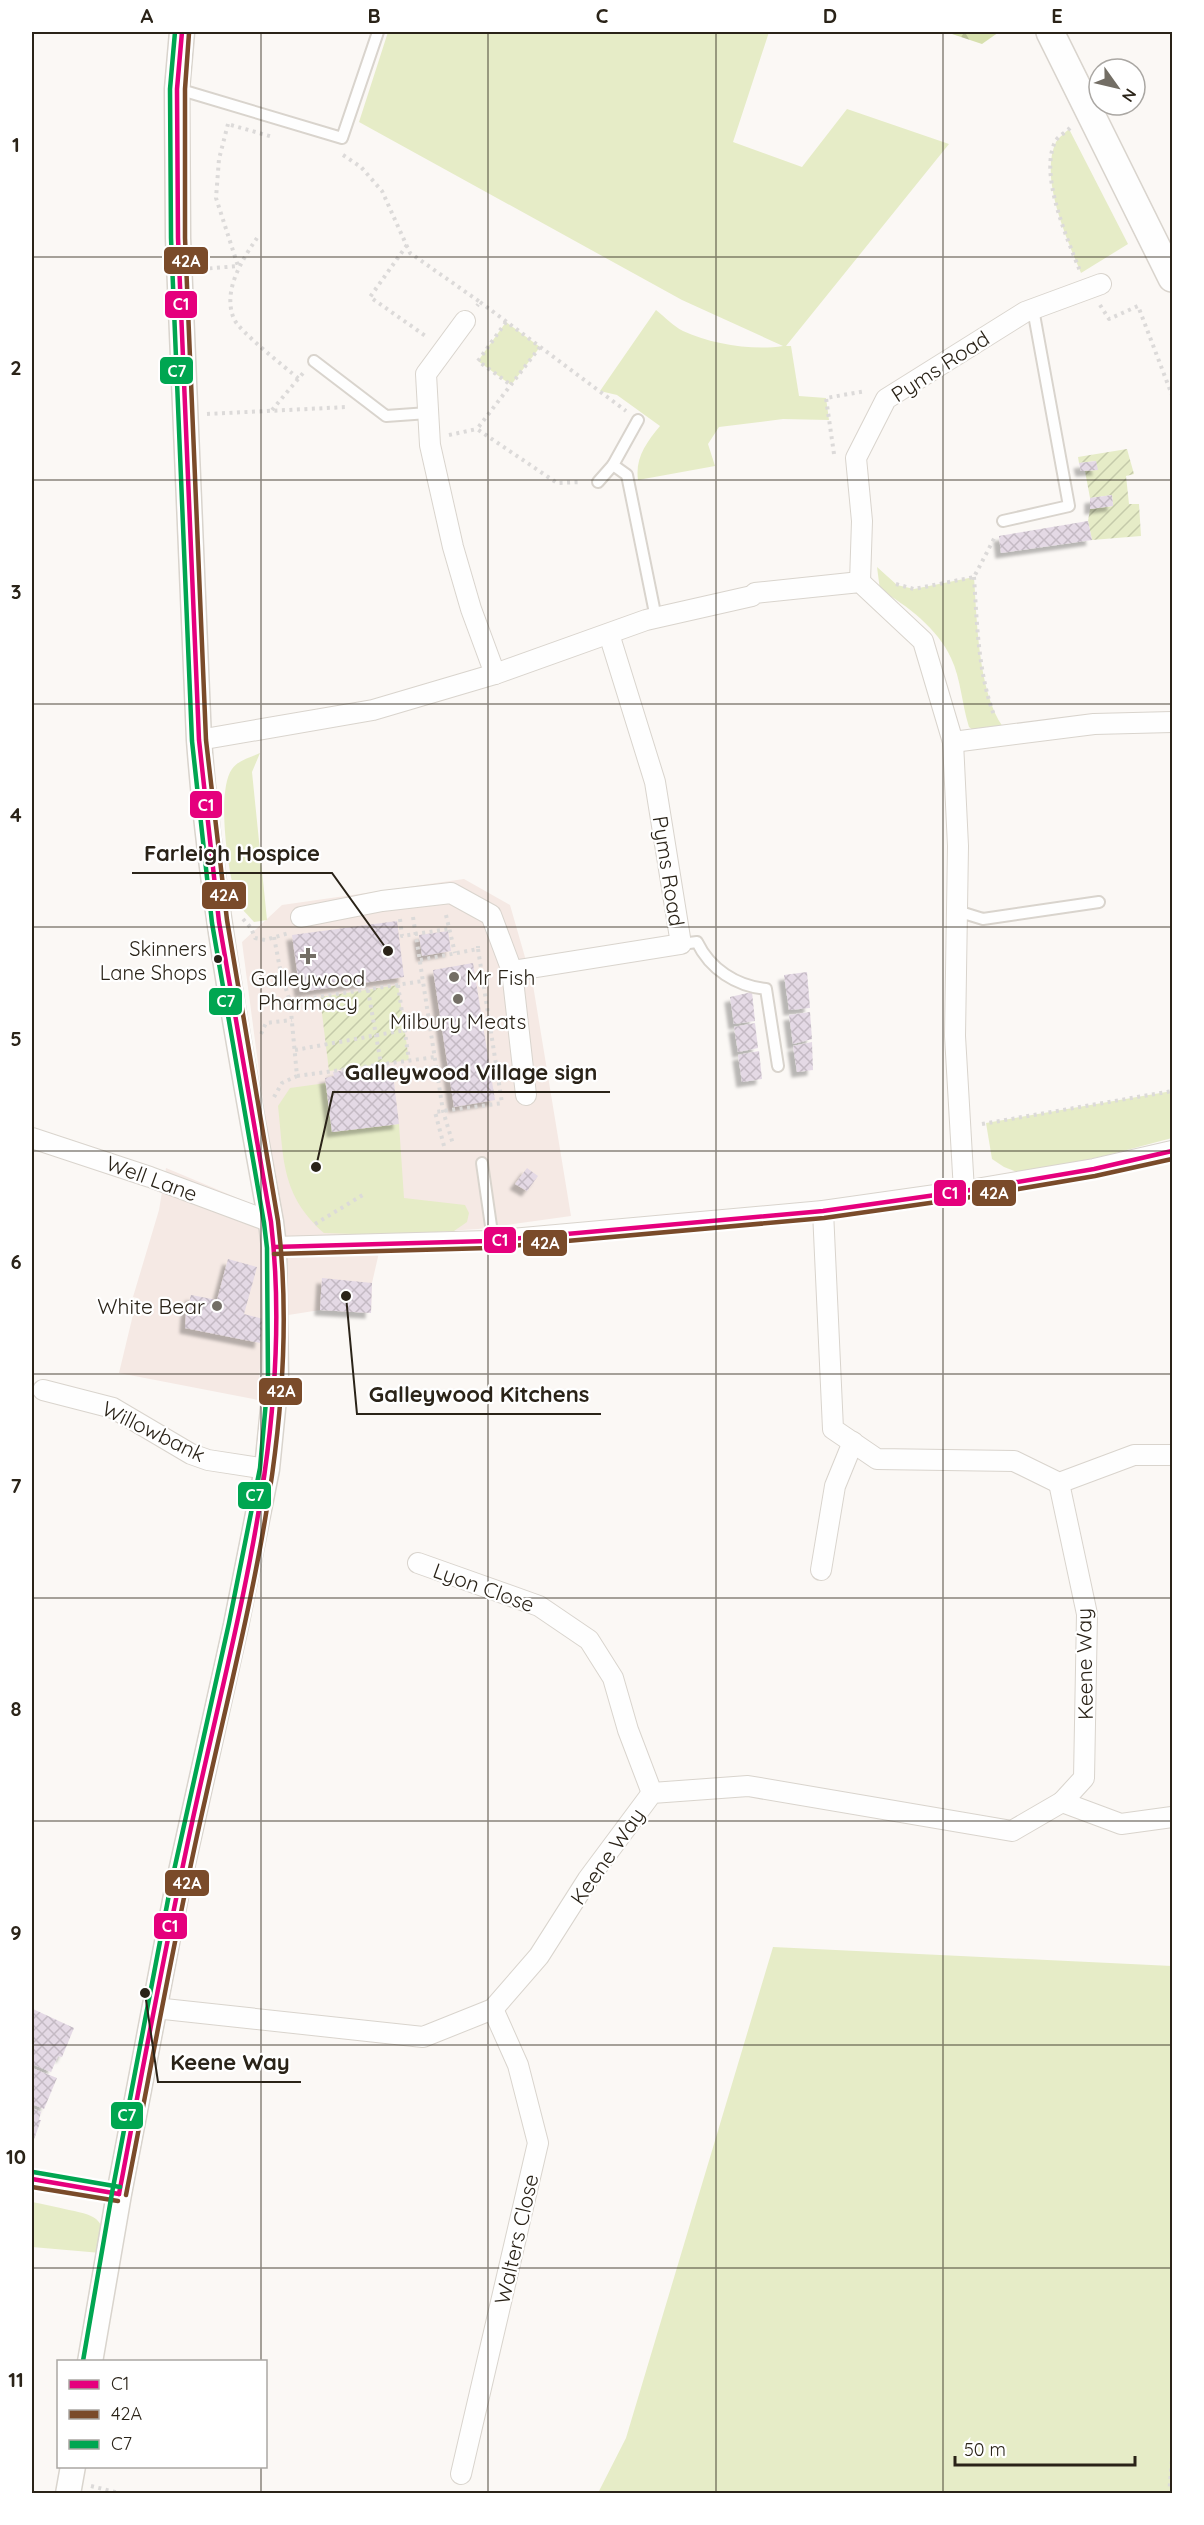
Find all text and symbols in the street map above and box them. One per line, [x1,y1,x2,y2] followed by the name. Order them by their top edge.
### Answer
[141,3,154,28] text: A
[367,3,381,28] text: B
[596,3,609,28] text: C
[823,3,837,28] text: D
[1051,3,1063,28] text: E
[1087,57,1147,117] north arrow
[1118,85,1141,106] text: N
[12,132,20,157] text: 1
[163,246,209,275] line badge: 42A
[172,251,201,271] text: 42A
[164,290,198,319] line badge: C1
[173,294,189,314] text: C1
[886,325,994,407] street label: Pyms Road
[10,355,22,380] text: 2
[159,356,194,385] line badge: C7
[168,361,187,381] text: C7
[11,579,21,604] text: 3
[189,790,223,819] line badge: C1
[198,795,214,815] text: C1
[10,802,22,827] text: 4
[647,814,691,928] street label: Pyms Road
[132,833,332,873] callout: Farleigh Hospice
[144,839,320,867] text: Farleigh Hospice
[201,881,247,910] line badge: 42A
[210,885,239,905] text: 42A
[100,936,207,985] place label: Skinners Lane Shops
[301,949,315,963] marker: Galleywood Pharmacy
[212,953,224,965] marker: Skinners Lane Shops
[466,964,535,990] place label: Mr Fish
[251,965,365,1015] place label: Galleywood Pharmacy
[447,970,461,984] marker: Mr Fish
[208,987,243,1016] line badge: C7
[217,991,236,1011] text: C7
[451,992,465,1006] marker: Milbury Meats
[390,1008,526,1034] place label: Milbury Meats
[10,1026,22,1051] text: 5
[333,1052,610,1092] callout: Galleywood Village sign
[345,1058,597,1086] text: Galleywood Village sign
[103,1150,201,1206] street label: Well Lane
[933,1179,967,1207] line badge: C1
[971,1179,1017,1207] line badge: 42A
[942,1183,958,1203] text: C1
[980,1183,1009,1203] text: 42A
[483,1226,517,1254] line badge: C1
[522,1229,568,1257] line badge: 42A
[492,1230,508,1250] text: C1
[531,1233,560,1253] text: 42A
[10,1249,22,1274] text: 6
[97,1293,205,1319] place label: White Bear
[210,1299,224,1313] marker: White Bear
[357,1374,601,1414] callout: Galleywood Kitchens
[258,1377,303,1406] line badge: 42A
[369,1380,589,1408] text: Galleywood Kitchens
[267,1381,296,1401] text: 42A
[98,1395,210,1467] street label: Willowbank
[11,1473,22,1498] text: 7
[237,1481,272,1510] line badge: C7
[246,1485,265,1505] text: C7
[430,1557,538,1617] street label: Lyon Close
[1070,1608,1098,1720] street label: Keene Way
[11,1696,22,1721] text: 8
[564,1803,650,1909] street label: Keene Way
[164,1869,210,1897] line badge: 42A
[173,1873,202,1893] text: 42A
[153,1912,188,1940] line badge: C1
[162,1916,178,1936] text: C1
[10,1920,22,1945] text: 9
[158,2042,301,2082] callout: Keene Way
[170,2048,290,2076] text: Keene Way
[110,2101,144,2130] line badge: C7
[118,2105,137,2125] text: C7
[6,2144,26,2169] text: 10
[488,2171,544,2307] street label: Walters Close
[57,2360,267,2468] legend
[8,2367,24,2392] text: 11
[111,2372,129,2395] text: C1
[111,2402,142,2425] text: 42A
[955,2429,1135,2467] scale bar
[111,2432,132,2455] text: C7
[964,2438,1006,2461] text: 50 m

